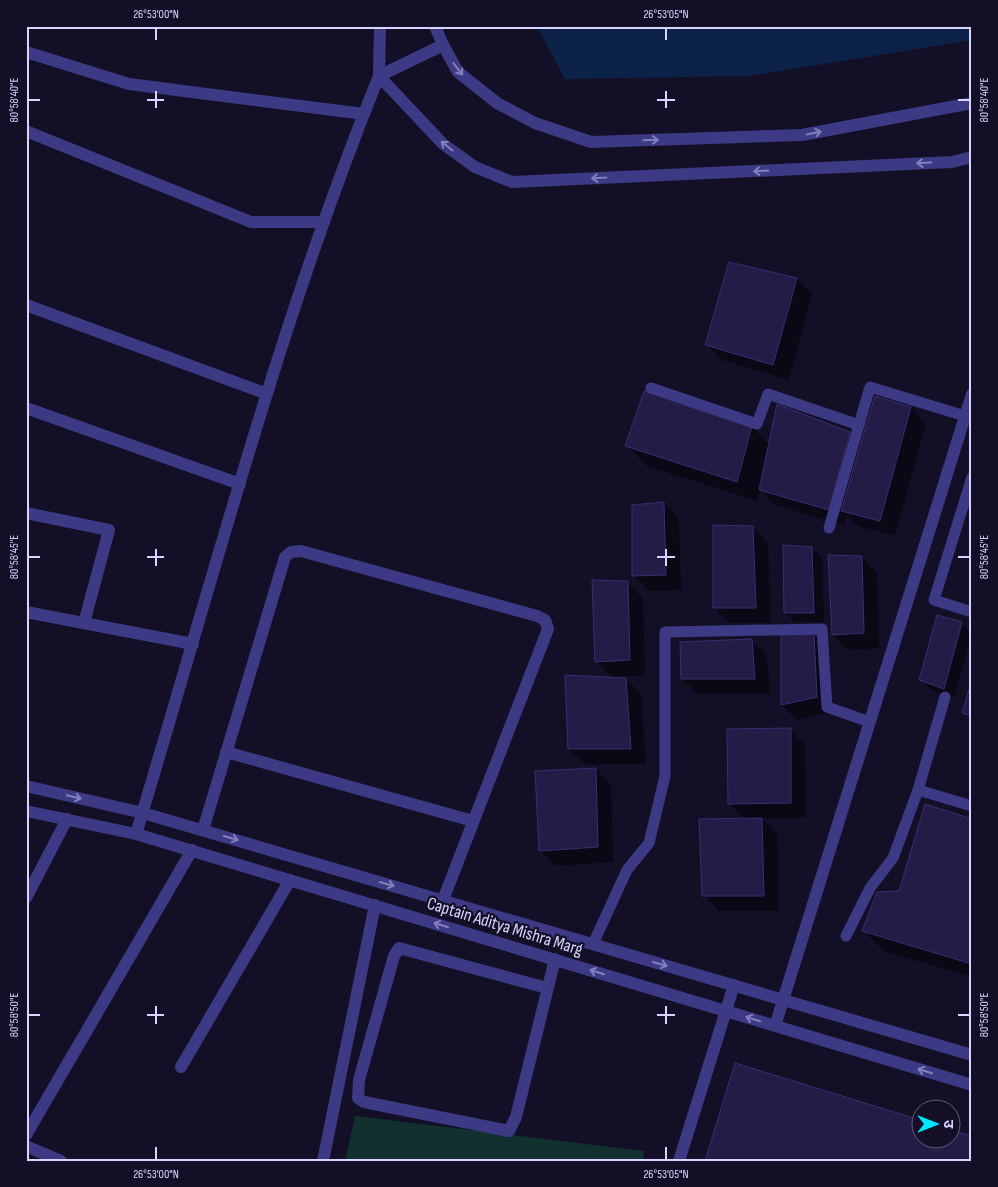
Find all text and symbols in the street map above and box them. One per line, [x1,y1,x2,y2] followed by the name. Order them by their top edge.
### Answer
[133,7,179,22] text: 26°53'00"N
[643,7,689,22] text: 26°53'05"N
[452,62,463,75] one-way arrow
[7,78,22,122] text: 80°58'40"E
[977,78,992,122] text: 80°58'40"E
[805,127,821,137] one-way arrow
[643,135,659,145] one-way arrow
[440,140,453,151] one-way arrow
[916,158,932,168] one-way arrow
[753,166,769,175] one-way arrow
[591,173,608,183] one-way arrow
[7,535,22,579] text: 80°58'45"E
[977,535,992,579] text: 80°58'45"E
[65,793,81,802] one-way arrow
[222,834,238,844] one-way arrow
[378,879,394,889] one-way arrow
[424,893,585,960] street label: Captain Aditya Mishra Marg
[434,920,450,930] one-way arrow
[652,959,668,969] one-way arrow
[589,967,605,977] one-way arrow
[7,993,22,1037] text: 80°58'50"E
[977,993,992,1037] text: 80°58'50"E
[745,1013,761,1023] one-way arrow
[917,1065,933,1075] one-way arrow
[910,1100,960,1150] north arrow
[940,1120,957,1129] text: उ
[133,1167,179,1182] text: 26°53'00"N
[643,1167,689,1182] text: 26°53'05"N

